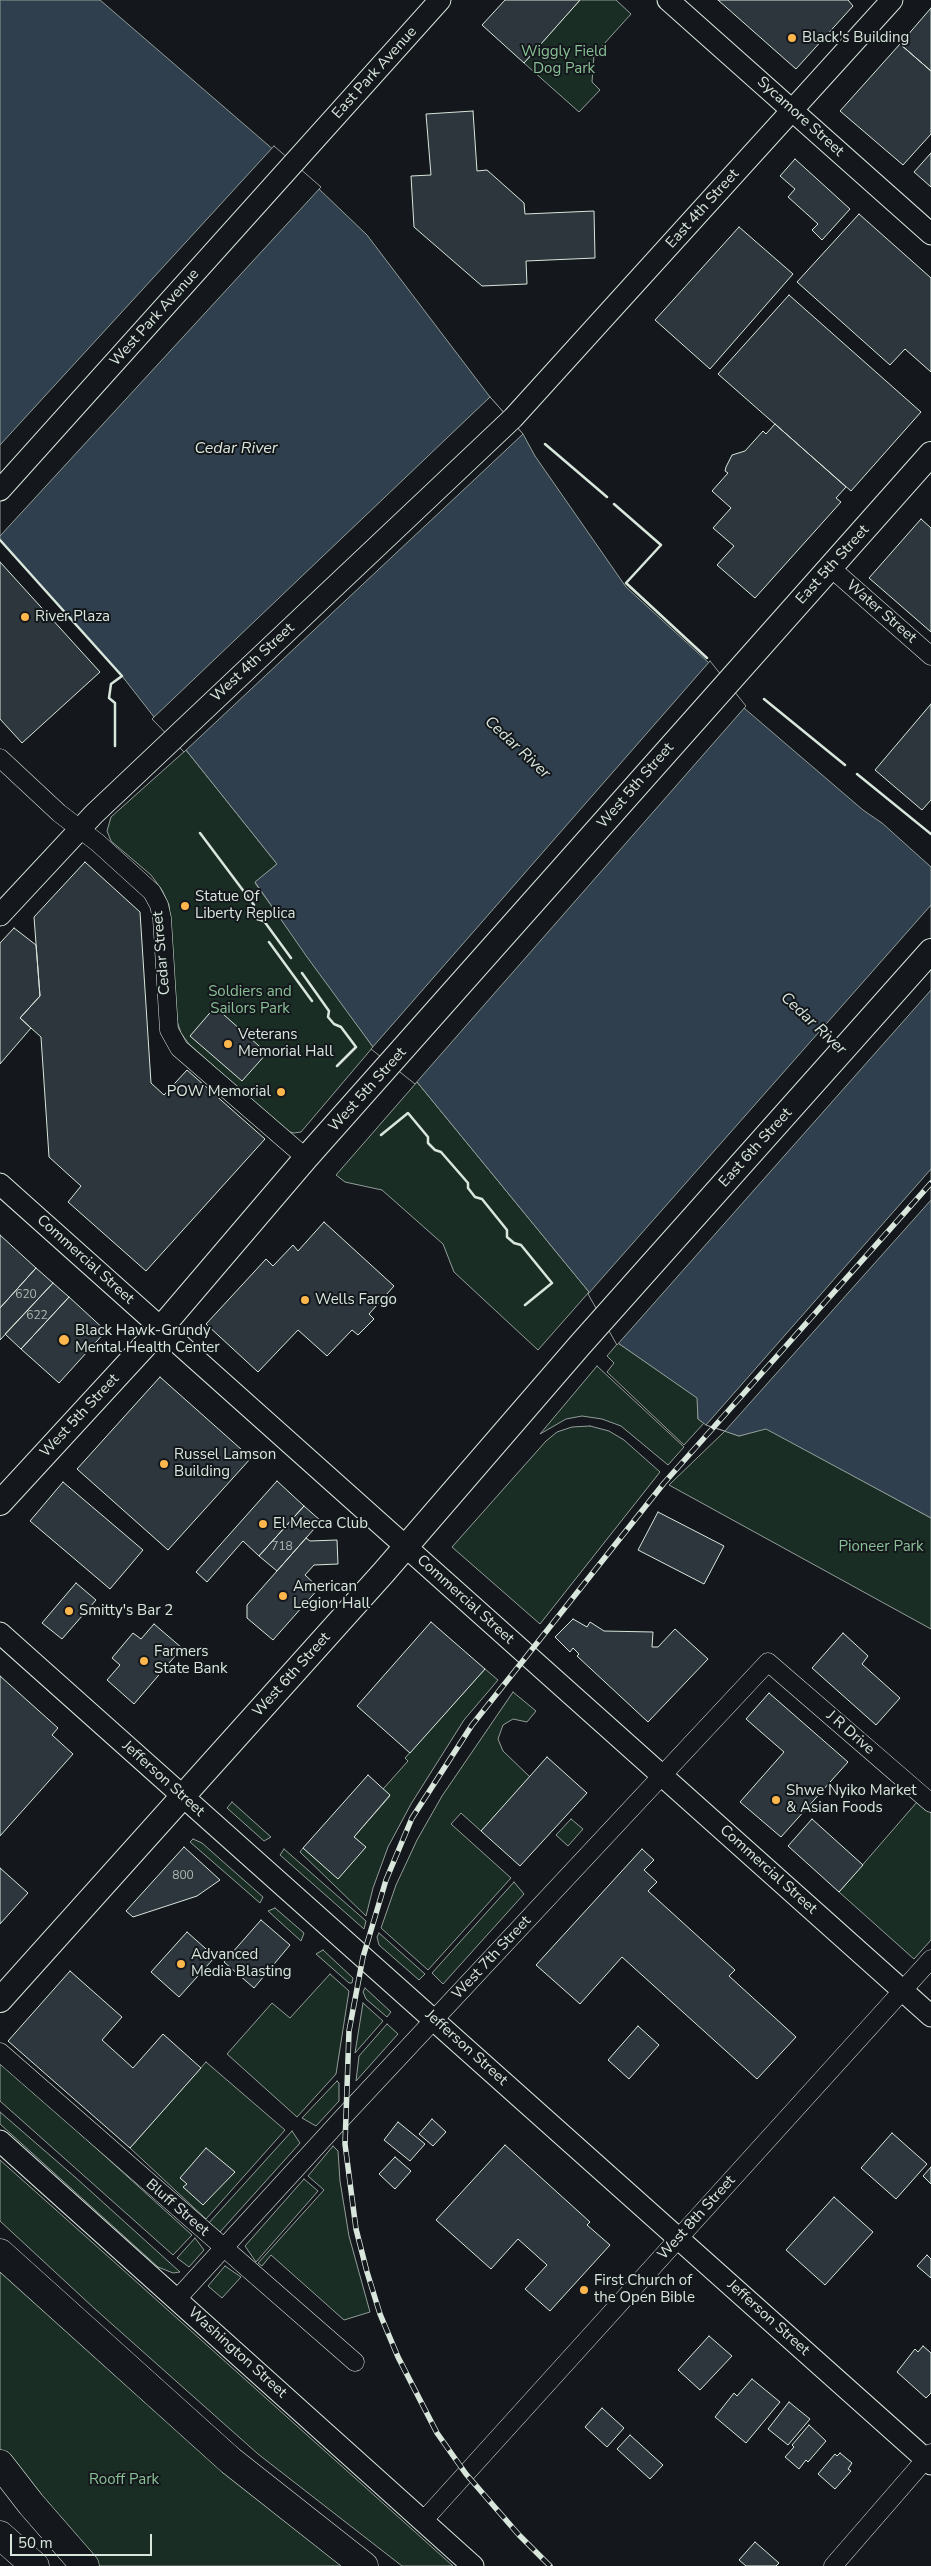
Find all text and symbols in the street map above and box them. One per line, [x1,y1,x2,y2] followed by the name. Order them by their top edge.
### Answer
[329,23,421,123] street label: East Park Avenue
[802,29,909,47] place label: Black's Building
[786,32,798,44] marker: Black's Building
[521,43,607,78] park label: Wiggly Field Dog Park
[753,73,847,161] street label: Sycamore Street
[663,166,743,252] street label: East 4th Street
[107,266,203,370] street label: West Park Avenue
[194,439,278,459] water label: Cedar River
[793,522,873,608] street label: East 5th Street
[842,577,920,647] street label: Water Street
[35,608,110,626] place label: River Plaza
[19,611,31,623] marker: River Plaza
[208,620,298,706] street label: West 4th Street
[480,713,554,783] water label: Cedar River
[594,740,678,832] street label: West 5th Street
[195,888,295,923] place label: Statue Of Liberty Replica
[179,900,191,912] marker: Statue Of Liberty Replica
[149,910,175,996] street label: Cedar Street
[208,983,292,1018] park label: Soldiers and Sailors Park
[776,989,850,1059] water label: Cedar River
[238,1026,333,1061] place label: Veterans Memorial Hall
[222,1038,234,1050] marker: Veterans Memorial Hall
[325,1044,411,1136] street label: West 5th Street
[167,1083,271,1101] place label: POW Memorial
[275,1086,287,1098] marker: POW Memorial
[716,1105,796,1191] street label: East 6th Street
[33,1212,137,1308] street label: Commercial Street
[15,1288,37,1302] house number: 620
[315,1291,397,1309] place label: Wells Fargo
[299,1294,311,1306] marker: Wells Fargo
[26,1309,48,1323] house number: 622
[75,1322,220,1357] place label: Black Hawk-Grundy Mental Health Center
[57,1333,71,1347] marker: Black Hawk-Grundy Mental Health Center
[37,1371,123,1461] street label: West 5th Street
[174,1446,276,1481] place label: Russel Lamson Building
[158,1458,170,1470] marker: Russel Lamson Building
[273,1515,368,1533] place label: El Mecca Club
[257,1518,269,1530] marker: El Mecca Club
[839,1538,923,1556] park label: Pioneer Park
[271,1540,293,1554] house number: 718
[413,1552,517,1648] street label: Commercial Street
[293,1578,370,1613] place label: American Legion Hall
[277,1590,289,1602] marker: American Legion Hall
[79,1602,173,1620] place label: Smitty's Bar 2
[63,1605,75,1617] marker: Smitty's Bar 2
[249,1629,335,1721] street label: West 6th Street
[154,1643,228,1678] place label: Farmers State Bank
[138,1655,150,1667] marker: Farmers State Bank
[822,1707,878,1759] street label: J R Drive
[118,1737,208,1821] street label: Jefferson Street
[786,1782,916,1817] place label: Shwe Nyiko Market & Asian Foods
[770,1794,782,1806] marker: Shwe Nyiko Market & Asian Foods
[716,1822,820,1918] street label: Commercial Street
[172,1869,194,1883] house number: 800
[449,1913,535,2003] street label: West 7th Street
[191,1946,292,1981] place label: Advanced Media Blasting
[175,1958,187,1970] marker: Advanced Media Blasting
[421,2006,511,2090] street label: Jefferson Street
[654,2172,740,2264] street label: West 8th Street
[142,2176,212,2240] street label: Bluff Street
[594,2272,695,2307] place label: First Church of the Open Bible
[723,2276,813,2360] street label: Jefferson Street
[578,2284,590,2296] marker: First Church of the Open Bible
[184,2304,290,2402] street label: Washington Street
[89,2471,159,2489] park label: Rooff Park
[12,2524,155,2556] scale bar
[18,2533,53,2553] text: 50 m

